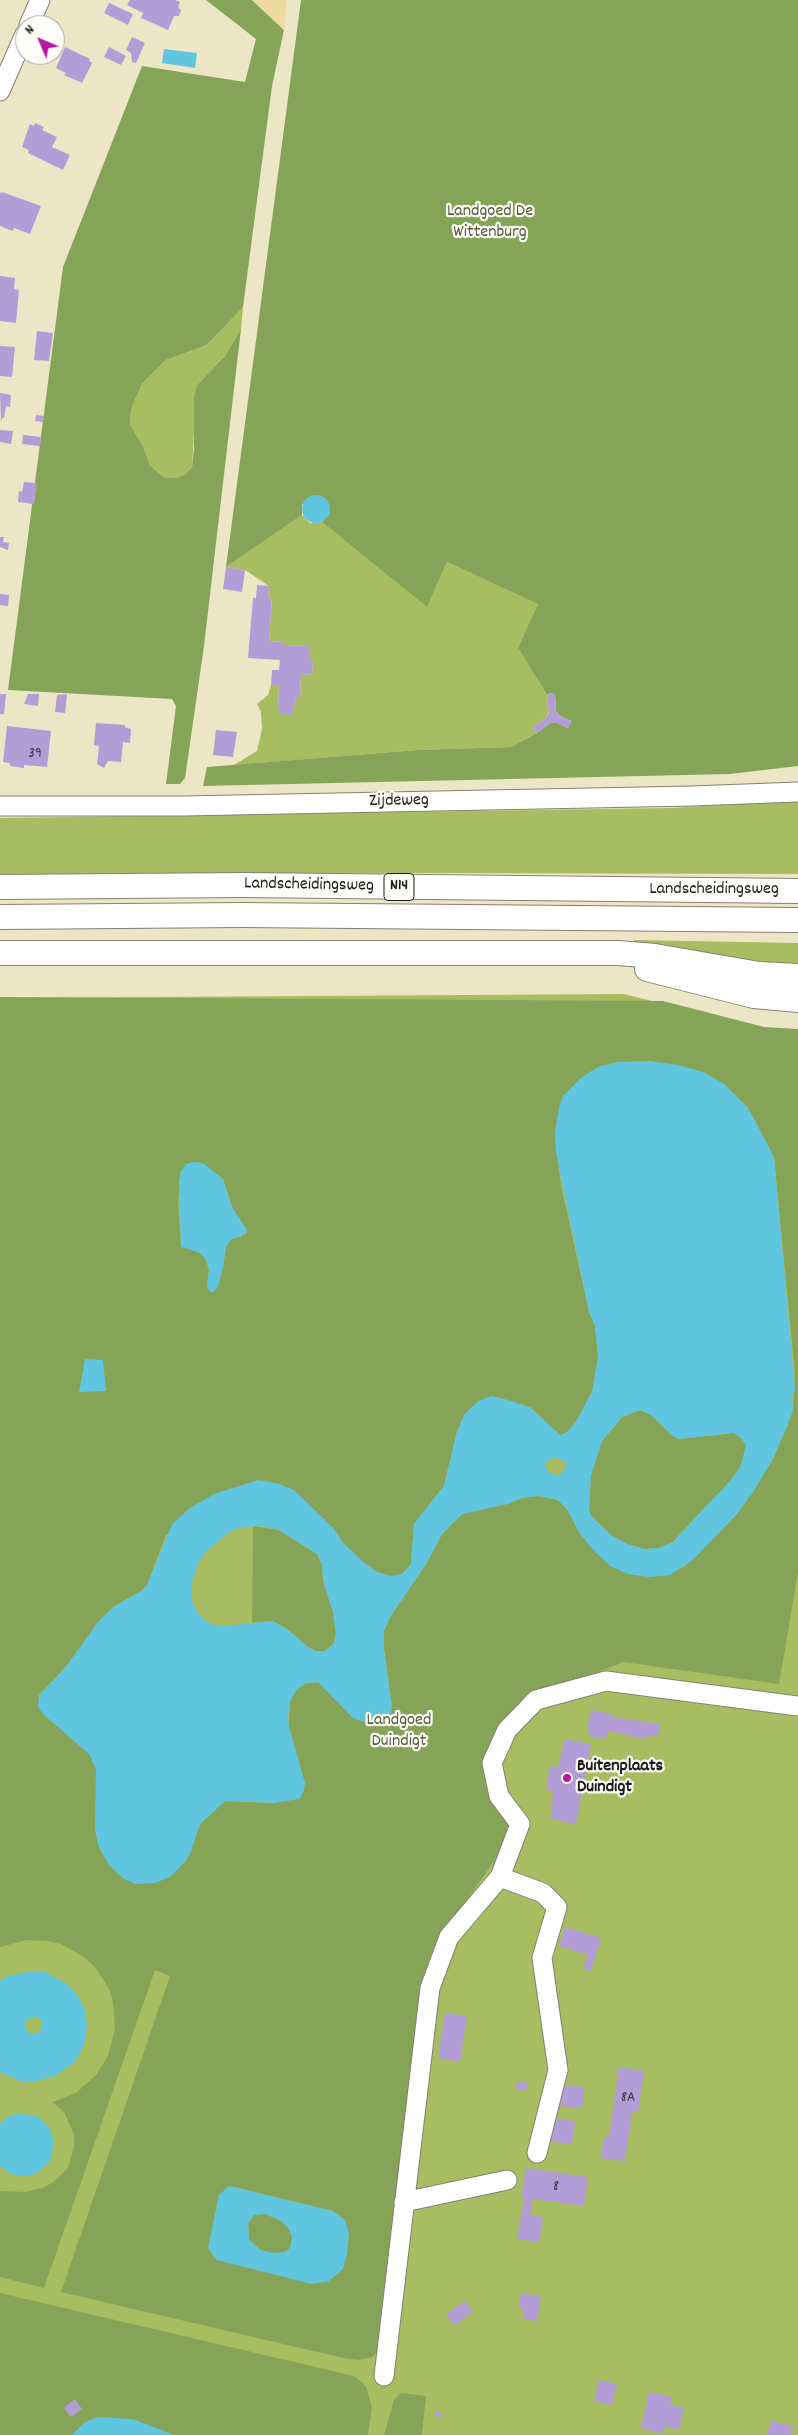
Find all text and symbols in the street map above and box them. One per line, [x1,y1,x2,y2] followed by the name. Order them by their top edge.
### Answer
[15,15,65,65] north arrow
[21,21,40,40] text: N
[447,202,533,244] park label: Landgoed De Wittenburg
[28,746,42,764] house number: 39
[369,791,429,813] street label: Zijdeweg
[244,874,374,898] street label: Landscheidingsweg
[384,874,414,900] road number: N14
[649,880,779,902] street label: Landscheidingsweg
[367,1711,431,1754] park label: Landgoed Duindigt
[577,1757,663,1800] place label: Buitenplaats Duindigt
[561,1772,573,1784] marker: Buitenplaats Duindigt
[621,2090,635,2108] house number: 8A
[553,2179,559,2197] house number: 8

